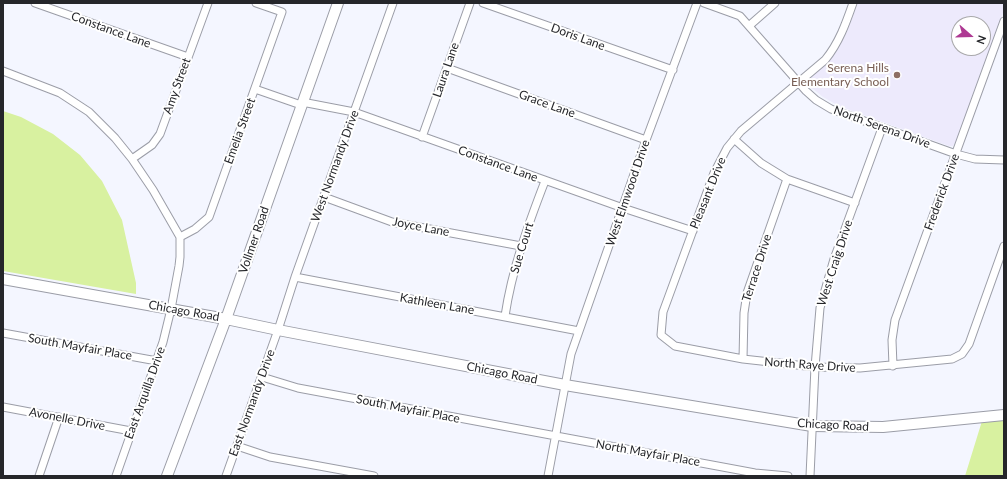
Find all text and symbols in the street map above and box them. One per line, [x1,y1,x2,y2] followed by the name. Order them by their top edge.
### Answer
[69,9,153,51] street label: Constance Lane
[951,16,991,56] north arrow
[549,21,607,53] street label: Doris Lane
[974,34,989,46] text: N
[430,41,462,99] street label: Laura Lane
[160,56,194,116] street label: Amy Street
[791,61,889,89] place label: Serena Hills Elementary School
[892,70,902,80] marker: Serena Hills Elementary School
[517,87,577,121] street label: Grace Lane
[221,96,259,166] street label: Emelia Street
[832,103,932,151] street label: North Serena Drive
[308,108,362,224] street label: West Normandy Drive
[603,138,653,248] street label: West Elmwood Drive
[456,143,540,185] street label: Constance Lane
[921,152,963,232] street label: Frederick Drive
[687,155,729,231] street label: Pleasant Drive
[236,205,272,275] street label: Vollmer Road
[391,214,451,240] street label: Joyce Lane
[814,218,856,308] street label: West Craig Drive
[507,221,537,275] street label: Sue Court
[739,232,775,304] street label: Terrace Drive
[399,290,475,318] street label: Kathleen Lane
[147,298,221,324] street label: Chicago Road
[27,331,133,363] street label: South Mayfair Place
[122,345,168,441] street label: East Arquilla Drive
[226,348,278,458] street label: East Normandy Drive
[764,355,856,375] street label: North Raye Drive
[465,359,539,387] street label: Chicago Road
[355,392,461,426] street label: South Mayfair Place
[28,405,106,433] street label: Avonelle Drive
[797,416,869,434] street label: Chicago Road
[595,437,701,469] street label: North Mayfair Place

